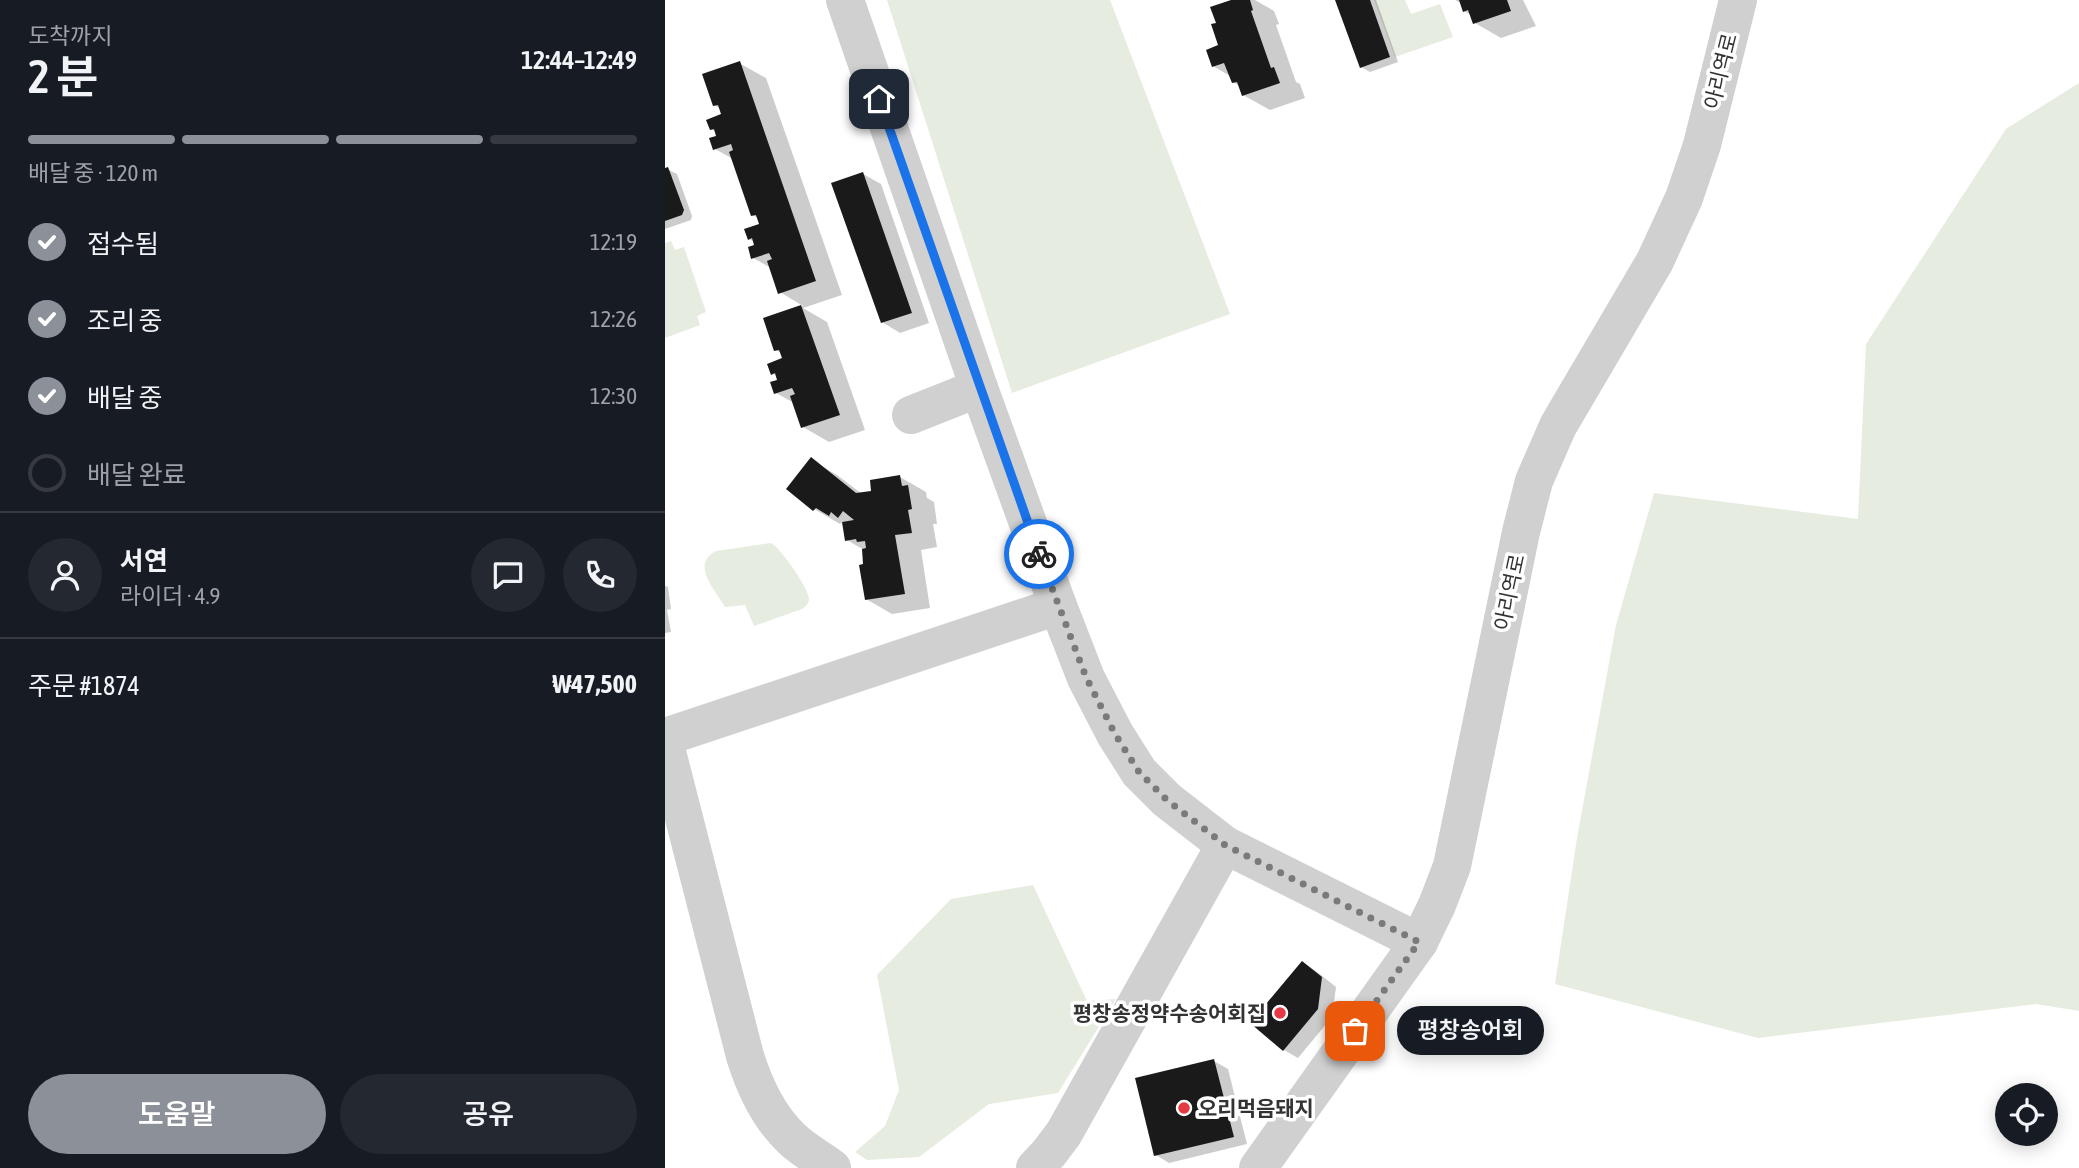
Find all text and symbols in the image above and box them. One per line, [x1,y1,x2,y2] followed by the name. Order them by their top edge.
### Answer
[28,23,113,49] text: 도착까지
[1699,31,1741,111] street label: 아리역로
[521,45,637,75] text: 12:44–12:49
[28,50,98,103] text: 2 분
[849,69,909,129] pin
[860,80,898,118] icon: home
[28,160,158,186] text: 배달 중 · 120 m
[28,223,66,261] icon: check
[87,229,159,259] text: 접수됨
[590,229,637,255] text: 12:19
[28,300,66,338] icon: check
[87,306,162,336] text: 조리 중
[590,306,637,332] text: 12:26
[28,377,66,415] icon: check
[87,383,162,413] text: 배달 중
[590,383,637,409] text: 12:30
[87,460,186,490] text: 배달 완료
[1004,519,1074,589] courier
[1020,535,1058,573] icon: bike
[28,538,102,612] button: person
[471,538,545,612] button: chat
[563,538,637,612] button: phone
[120,546,168,576] text: 서연
[1489,552,1529,632] street label: 아리역로
[120,583,220,609] text: 라이더 · 4.9
[552,669,637,699] text: ₩47,500
[28,671,140,701] text: 주문 #1874
[1073,1001,1266,1025] place label: 평창송정약수송어회집
[1325,1001,1385,1061] pin
[1272,1005,1288,1021] marker: 평창송정약수송어회집
[1397,1006,1544,1056] callout: 평창송어회
[1336,1012,1374,1050] icon: bag
[1418,1017,1523,1043] text: 평창송어회
[28,1074,326,1154] button: 도움말
[340,1074,637,1154] button: 공유
[1995,1083,2058,1146] map controls
[1995,1083,2058,1146] button: locate
[1198,1096,1314,1120] place label: 오리먹음돼지
[1176,1100,1192,1116] marker: 오리먹음돼지

